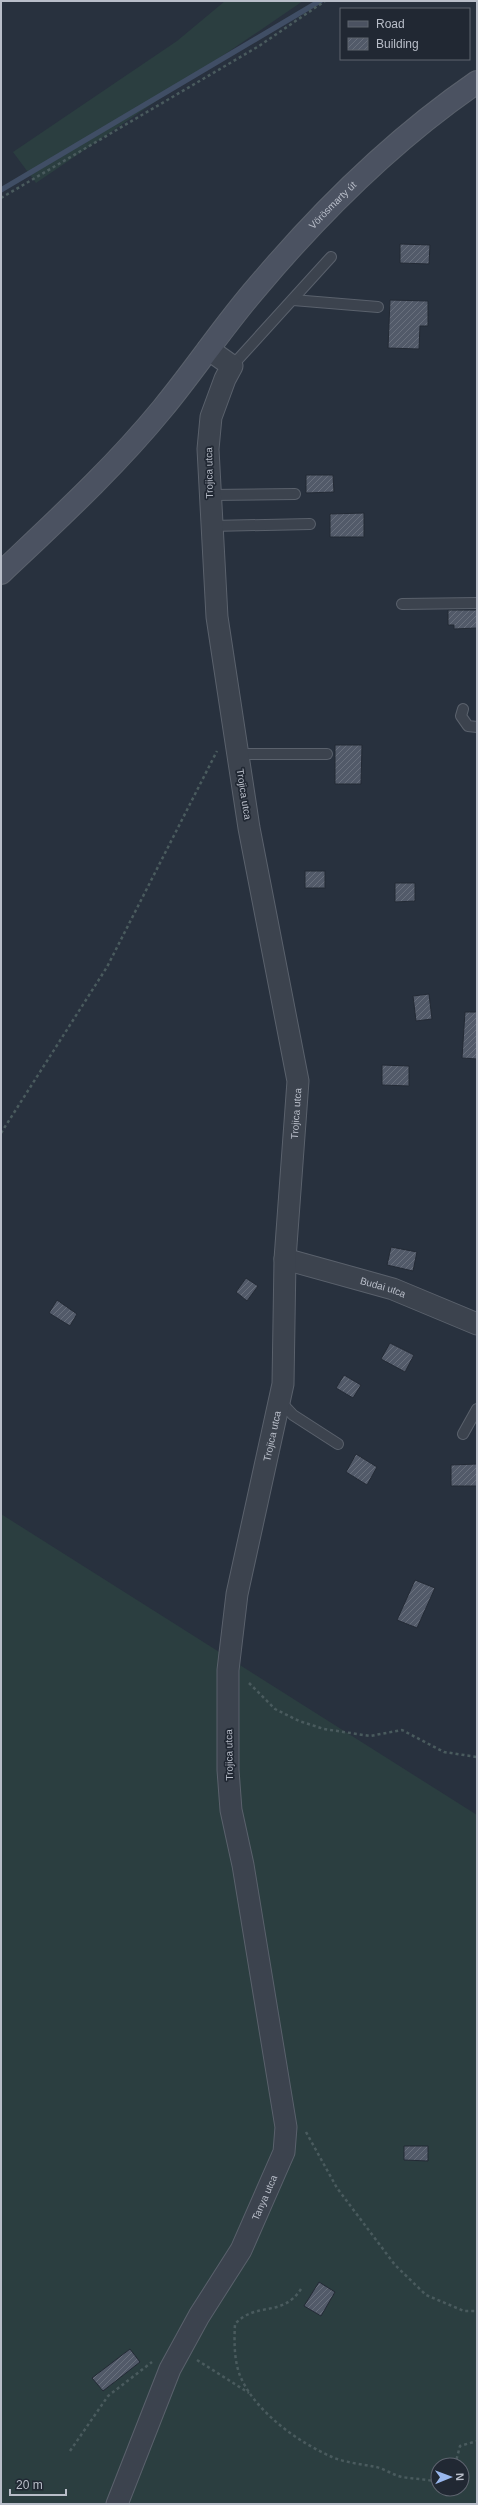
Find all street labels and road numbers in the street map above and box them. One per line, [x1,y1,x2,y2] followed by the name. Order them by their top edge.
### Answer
[306,179,358,231] street label: Vörösmarty út
[203,447,215,499] street label: Trojica utca
[235,768,254,821] street label: Trojica utca
[288,1087,303,1140] street label: Trojica utca
[359,1275,408,1299] street label: Budai utca
[261,1409,283,1462] street label: Trojica utca
[223,1729,235,1781] street label: Trojica utca
[249,2173,279,2222] street label: Tanya utca

